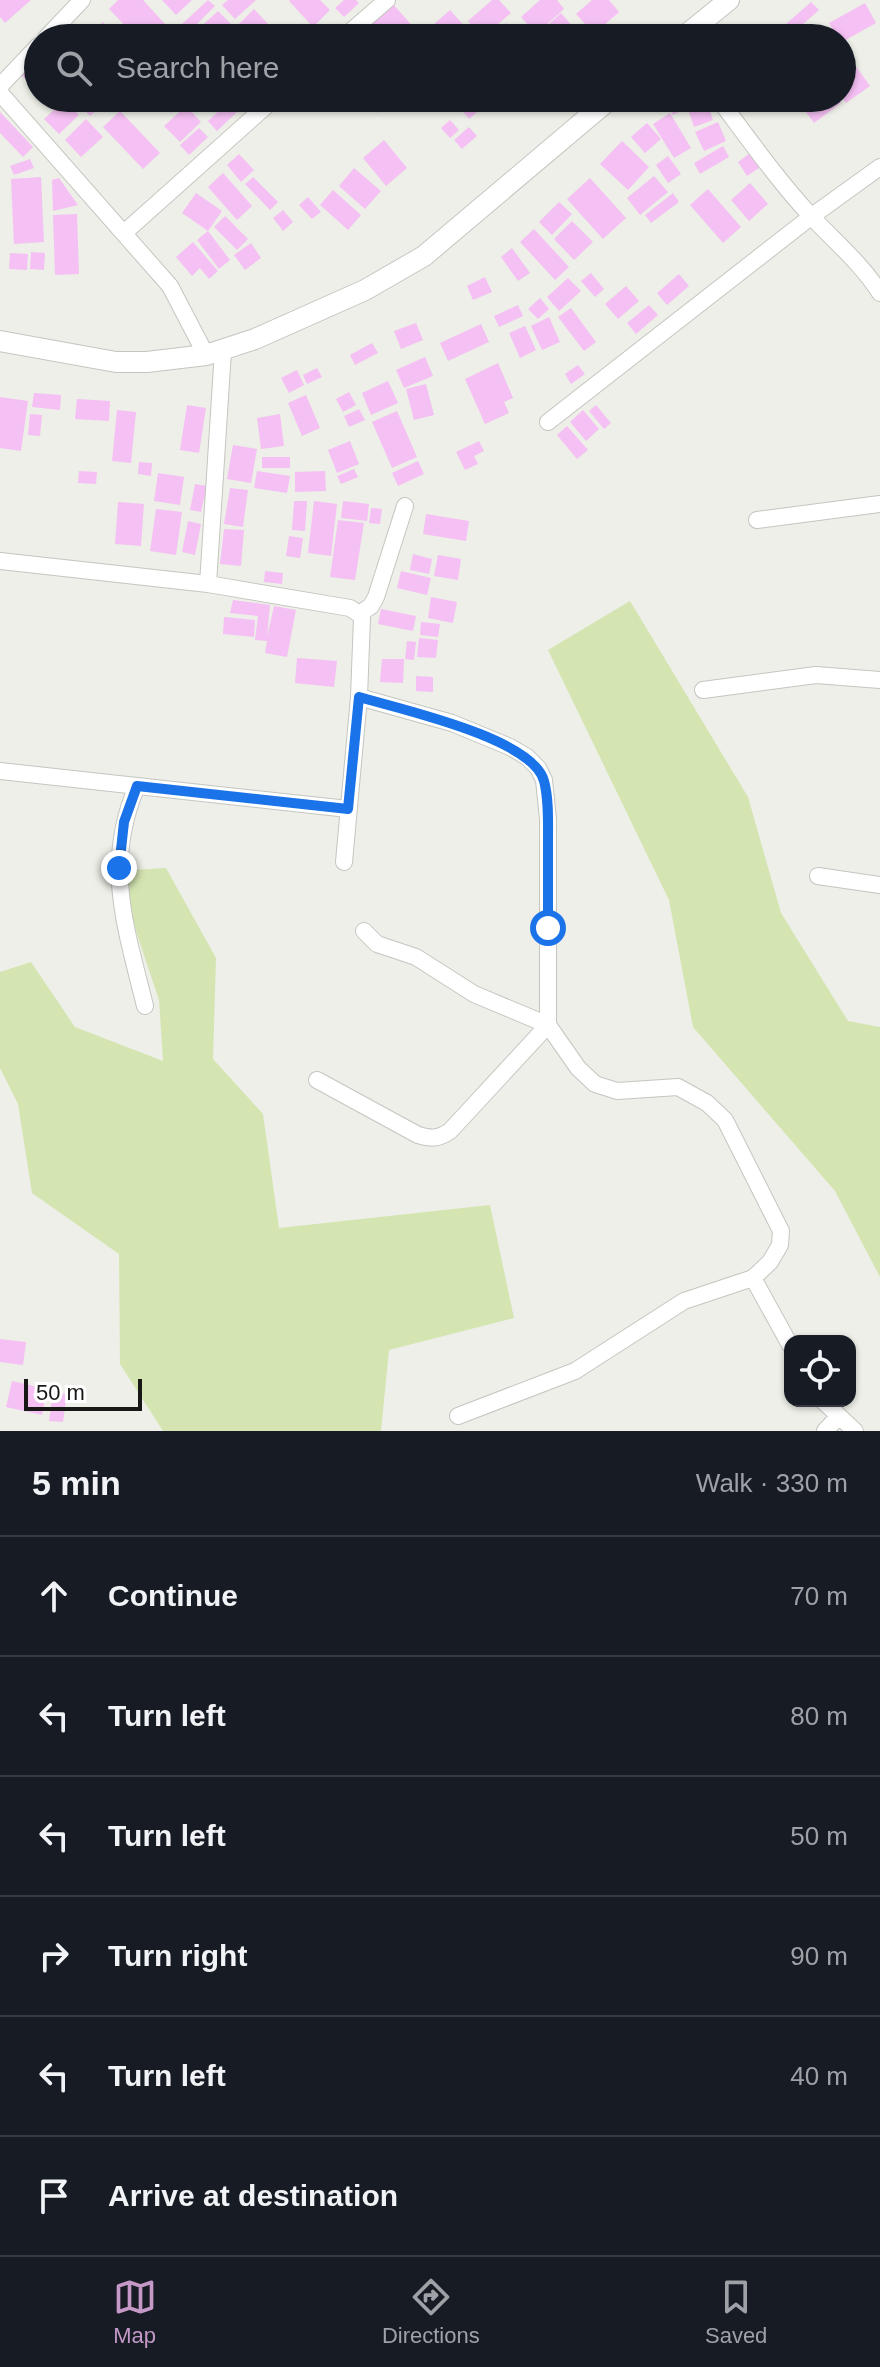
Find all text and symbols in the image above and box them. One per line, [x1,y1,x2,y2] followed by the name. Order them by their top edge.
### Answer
[24,24,856,112] search box
[52,46,96,90] icon: search
[116,51,279,84] text: Search here
[101,850,137,886] route end
[530,910,566,946] route start
[784,1335,856,1407] map controls
[784,1335,856,1407] button: locate
[24,1375,142,1411] scale bar
[36,1380,85,1405] text: 50 m
[32,1464,121,1502] text: 5 min
[696,1468,848,1498] text: Walk · 330 m
[32,1574,76,1618] icon: ahead
[108,1579,238,1612] text: Continue
[790,1581,848,1611] text: 70 m
[32,1694,76,1738] icon: left
[108,1699,226,1732] text: Turn left
[790,1701,848,1731] text: 80 m
[32,1814,76,1858] icon: left
[108,1819,226,1852] text: Turn left
[790,1821,848,1851] text: 50 m
[32,1934,76,1978] icon: right
[108,1939,247,1972] text: Turn right
[790,1941,848,1971] text: 90 m
[32,2054,76,2098] icon: left
[108,2059,226,2092] text: Turn left
[790,2061,848,2091] text: 40 m
[32,2174,76,2218] icon: arrive
[108,2179,398,2212] text: Arrive at destination
[113,2275,157,2349] tab: Map
[382,2275,480,2349] tab: Directions
[705,2275,767,2349] tab: Saved

